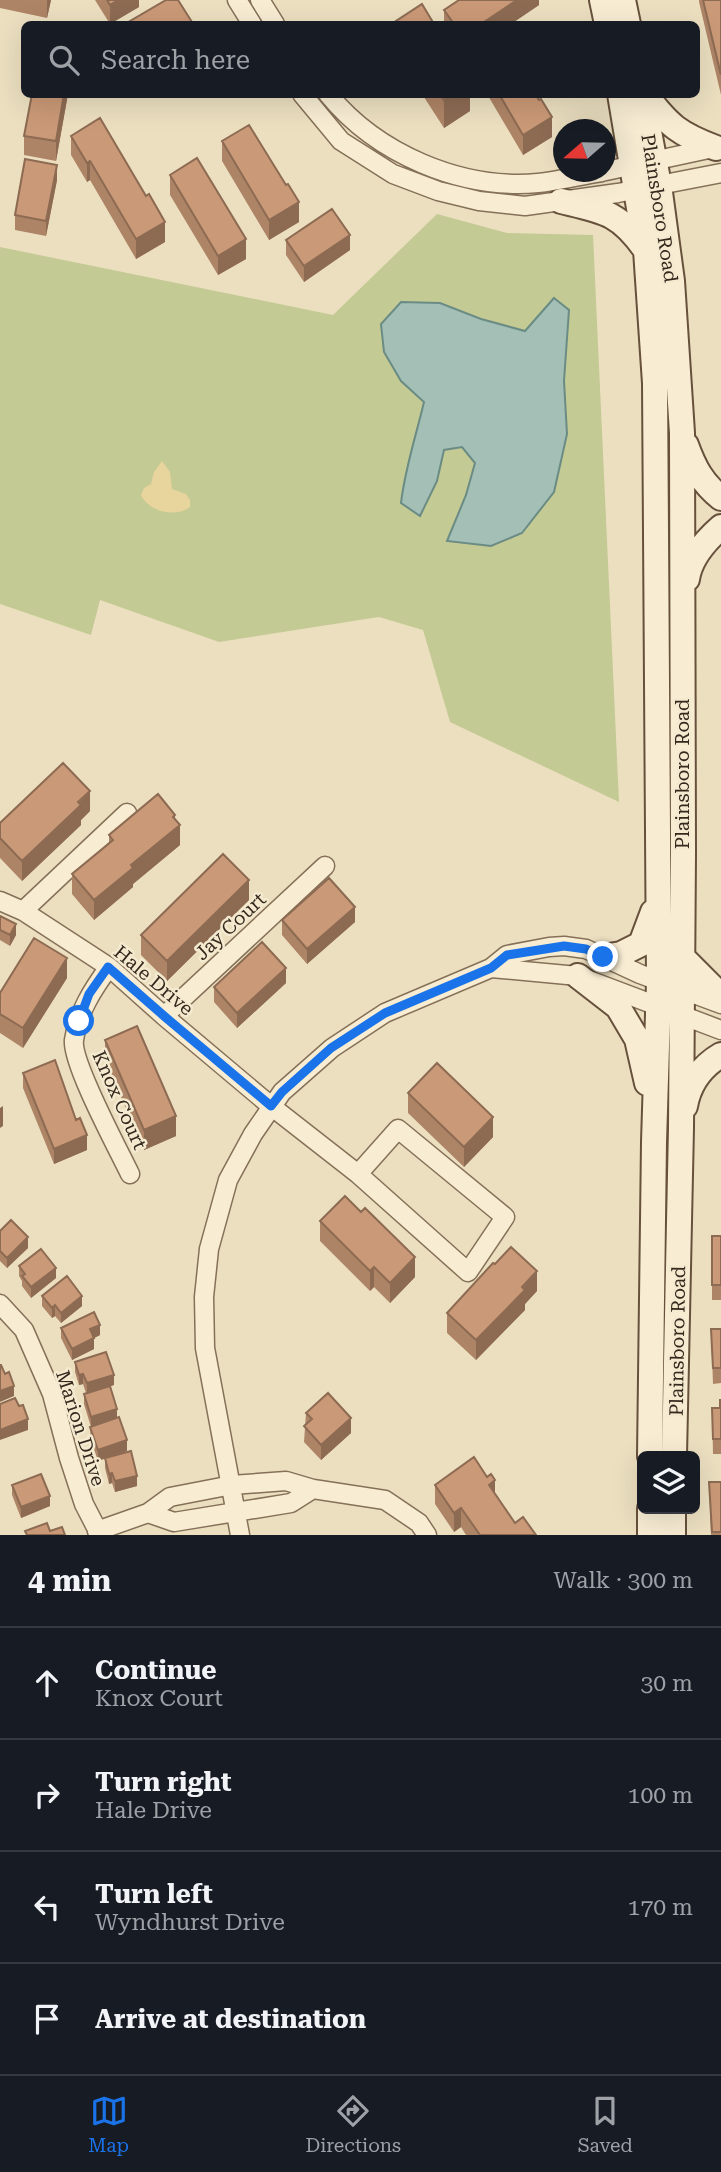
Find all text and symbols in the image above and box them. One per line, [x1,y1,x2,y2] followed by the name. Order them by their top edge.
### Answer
[21,21,700,98] search box
[45,41,83,79] icon: search
[101,45,250,75] text: Search here
[553,119,616,182] north arrow
[636,132,683,284] street label: Plainsboro Road
[671,699,694,849] street label: Plainsboro Road
[190,888,271,965] street label: Jay Court
[109,941,198,1020] street label: Hale Drive
[587,941,618,972] route end
[63,1005,94,1036] route start
[88,1047,152,1153] street label: Knox Court
[665,1266,690,1416] street label: Plainsboro Road
[51,1367,110,1489] street label: Marion Drive
[637,1451,700,1514] map controls
[637,1451,700,1514] button: layers
[28,1563,111,1598] text: 4 min
[554,1567,693,1594] text: Walk · 300 m
[95,1655,217,1685] text: Continue
[28,1664,66,1702] icon: ahead
[640,1670,693,1697] text: 30 m
[95,1685,223,1712] text: Knox Court
[95,1767,231,1797] text: Turn right
[28,1776,66,1814] icon: right
[628,1782,693,1809] text: 100 m
[95,1797,212,1824] text: Hale Drive
[95,1879,213,1909] text: Turn left
[28,1888,66,1926] icon: left
[628,1894,693,1921] text: 170 m
[95,1909,285,1936] text: Wyndhurst Drive
[28,2000,66,2038] icon: arrive
[95,2004,366,2034] text: Arrive at destination
[88,2092,129,2157] tab: Map
[305,2092,401,2157] tab: Directions
[578,2092,633,2157] tab: Saved

